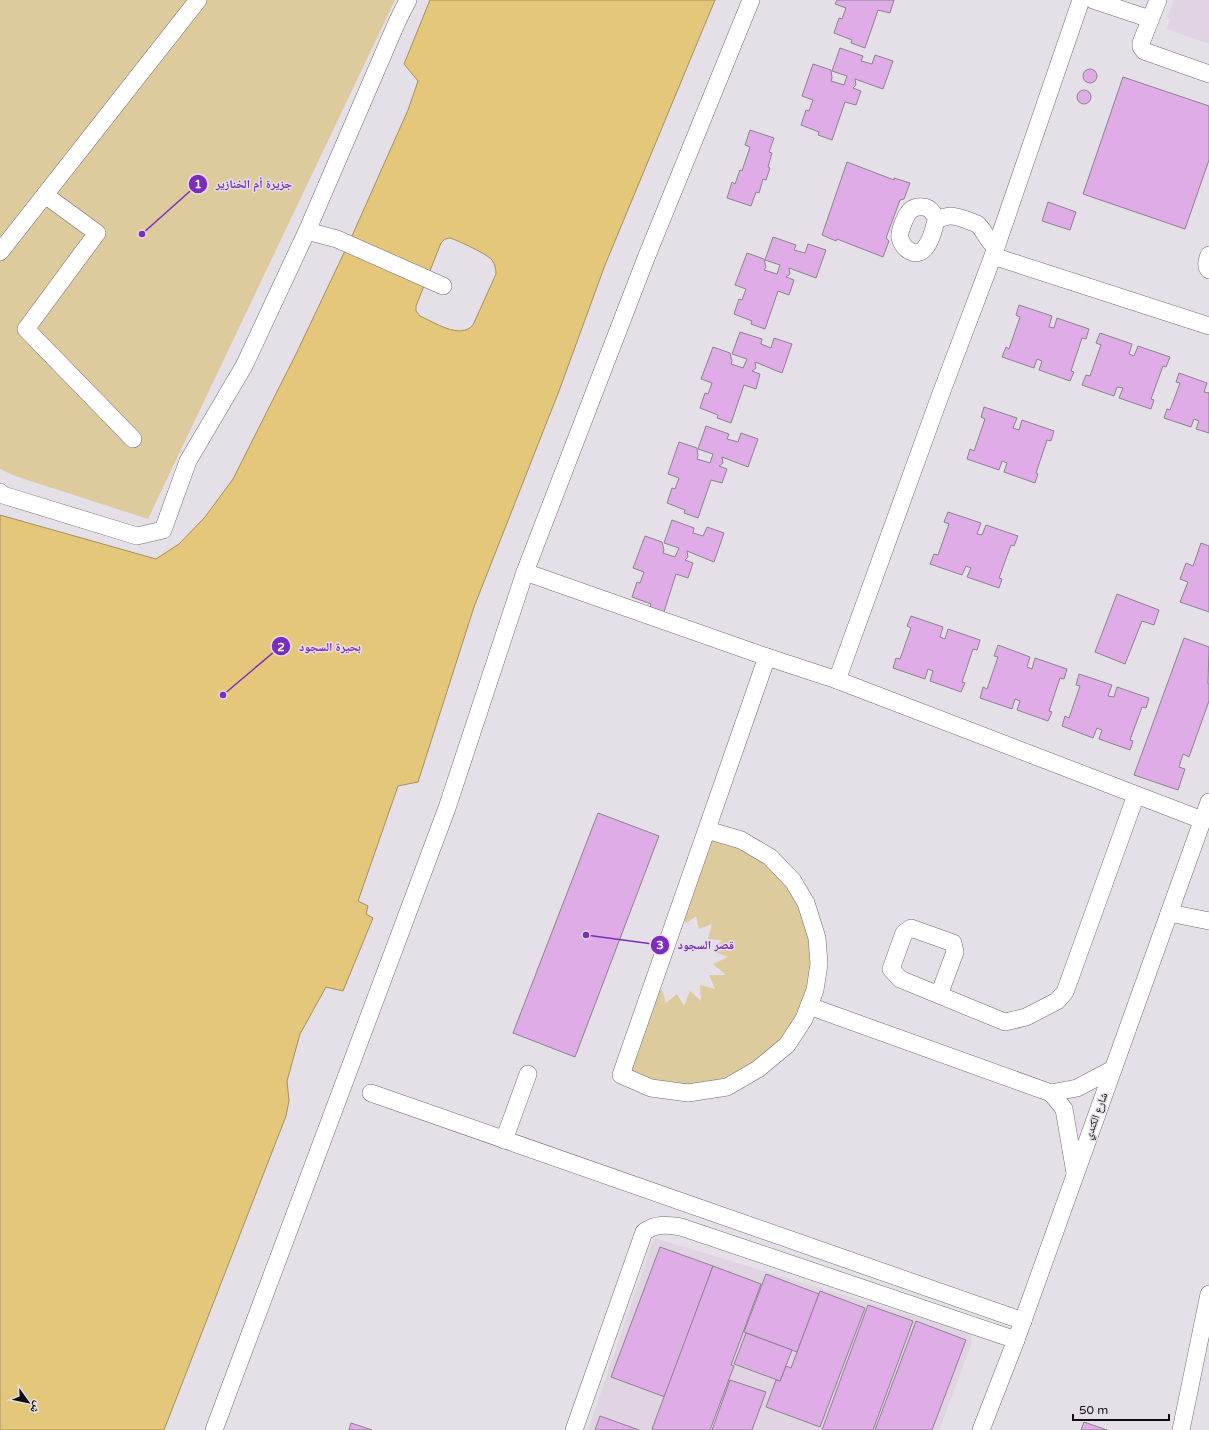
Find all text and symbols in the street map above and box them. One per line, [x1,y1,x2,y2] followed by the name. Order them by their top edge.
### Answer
[188,172,300,196] callout: جزيرة أم الخنازير
[194,177,202,191] text: 1
[215,177,292,192] text: جزيرة أم الخنازير
[271,634,369,658] callout: بحيرة السجود
[277,640,285,654] text: 2
[299,640,361,654] text: بحيرة السجود
[650,933,743,957] callout: قصر السجود
[656,938,664,952] text: 3
[678,938,734,952] text: قصر السجود
[1082,1091,1112,1142] street label: شارع الكندي
[8,1382,48,1422] north arrow
[1073,1396,1169,1422] scale bar
[26,1398,45,1416] text: ش
[1079,1403,1108,1417] text: 50 m

